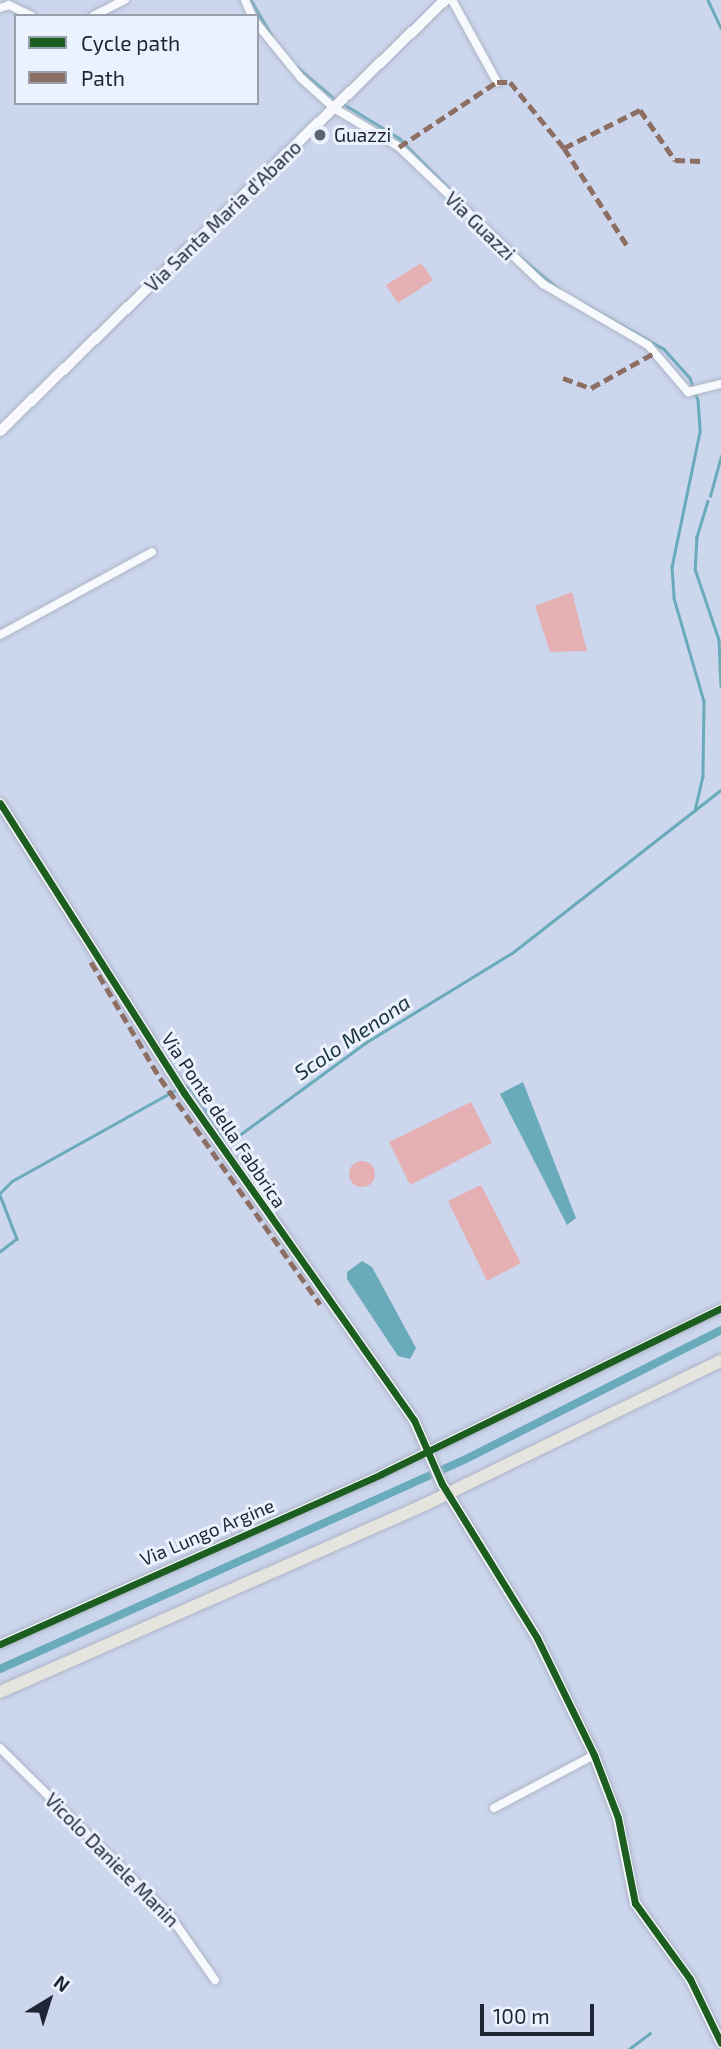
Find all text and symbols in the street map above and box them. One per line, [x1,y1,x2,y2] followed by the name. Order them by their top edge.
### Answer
[14,14,259,105] legend
[81,30,180,55] text: Cycle path
[81,65,125,90] text: Path
[334,124,391,146] place label: Guazzi
[312,127,328,143] marker: Guazzi
[140,136,306,296] street label: Via Santa Maria d'Abano
[440,187,520,265] street label: Via Guazzi
[289,989,415,1085] water label: Scolo Menona
[157,1028,291,1212] street label: Via Ponte della Fabbrica
[136,1493,278,1571] street label: Via Lungo Argine
[40,1788,184,1932] street label: Vicolo Daniele Manin
[14,1965,84,2035] north arrow
[50,1970,75,1996] text: N
[483,1990,597,2034] scale bar
[493,2003,550,2028] text: 100 m

